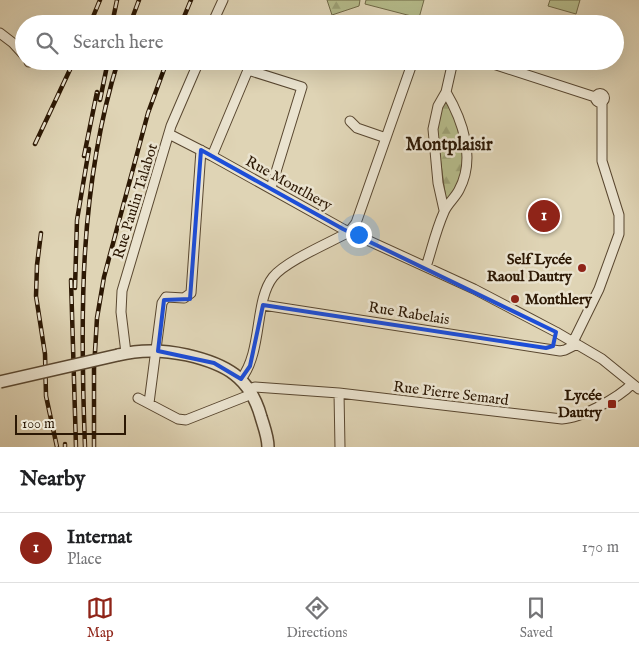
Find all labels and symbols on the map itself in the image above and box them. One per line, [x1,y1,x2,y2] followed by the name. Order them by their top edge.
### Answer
[405,134,493,157] district label: Montplaisir
[109,141,162,261] street label: Rue Paulin Talabot
[242,152,336,215] street label: Rue Montlhery
[528,197,560,235] pin: 1
[346,222,372,248] your location
[487,250,573,286] place label: Self Lycée Raoul Dautry
[576,262,588,274] marker: Self Lycée Raoul Dautry
[525,290,592,309] place label: Monthlery
[509,293,521,305] marker: Monthlery
[367,298,451,329] street label: Rue Rabelais
[392,377,511,410] street label: Rue Pierre Semard
[558,386,603,422] place label: Lycée Dautry
[606,398,618,410] marker: Lycée Dautry
[15,412,126,435] scale bar

